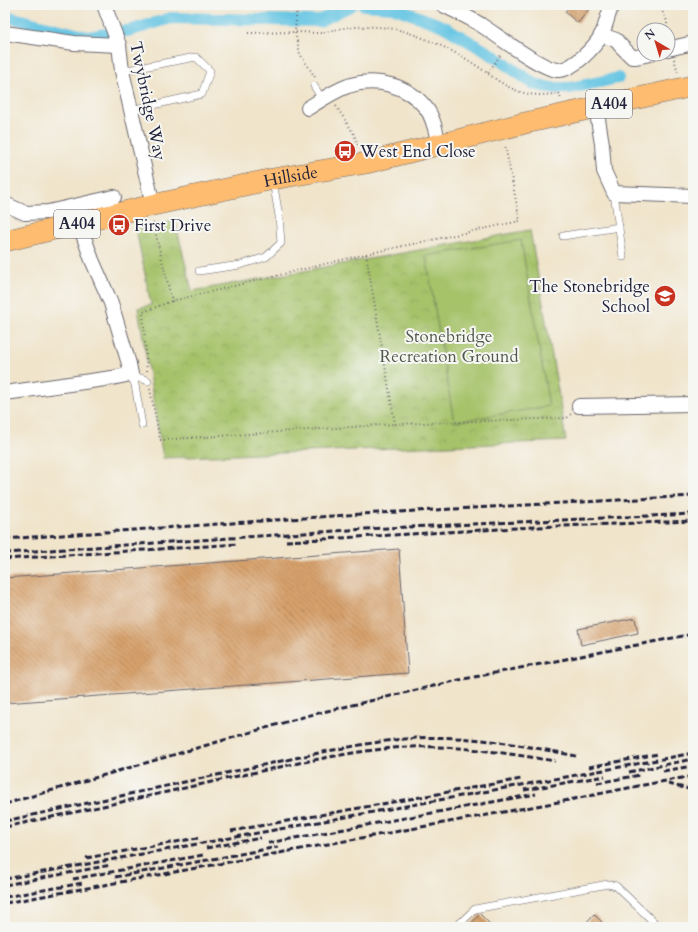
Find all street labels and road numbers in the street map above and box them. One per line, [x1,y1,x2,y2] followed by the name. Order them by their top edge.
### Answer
[124,39,172,163] street label: Twybridge Way
[586,90,632,118] road number: A404
[261,160,320,192] street label: Hillside
[54,210,100,238] road number: A404

